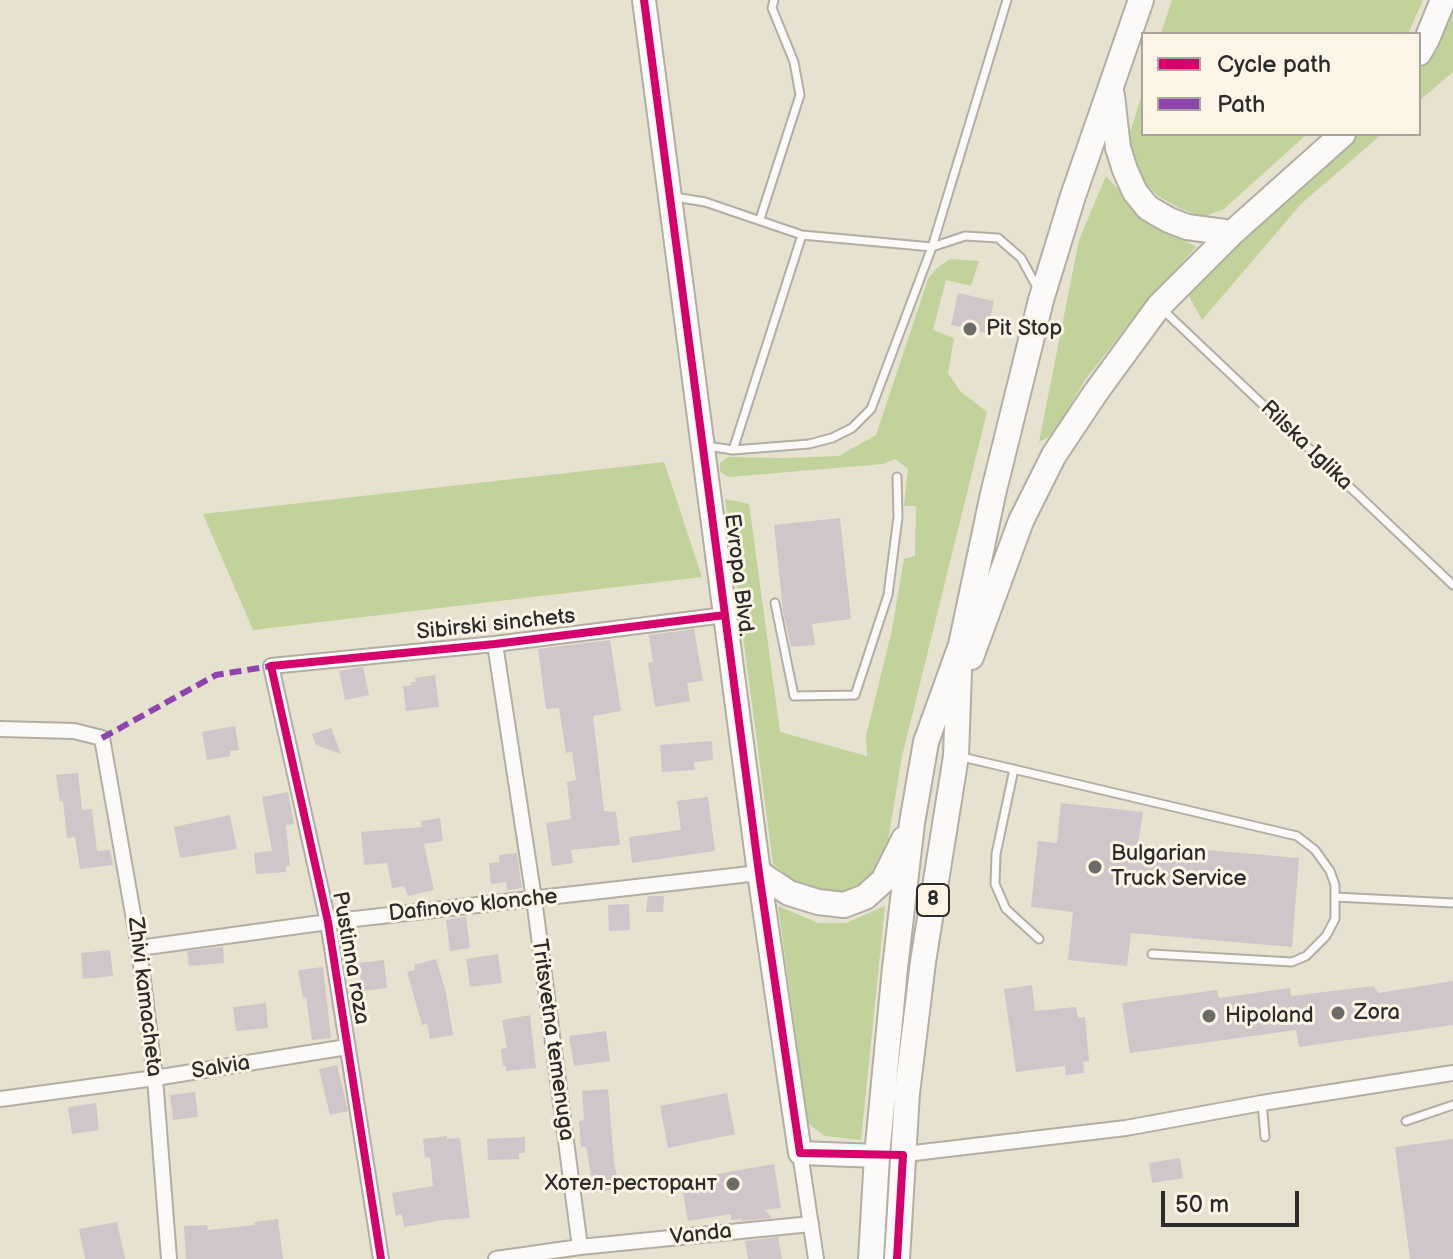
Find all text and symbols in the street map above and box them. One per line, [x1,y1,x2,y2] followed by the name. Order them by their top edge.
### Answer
[1141,32,1421,136] legend
[1217,50,1331,79] text: Cycle path
[1217,90,1265,119] text: Path
[986,316,1062,342] place label: Pit Stop
[961,320,979,338] marker: Pit Stop
[1254,396,1358,496] street label: Rilska Iglika
[717,512,759,638] street label: Evropa Blvd.
[415,604,577,646] street label: Sibirski sinchets
[1111,841,1246,892] place label: Bulgarian Truck Service
[1086,858,1104,876] marker: Bulgarian Truck Service
[387,884,559,928] street label: Dafinovo klonche
[917,884,949,916] road number: 8
[325,889,375,1027] street label: Pustinna roza
[121,916,167,1078] street label: Zhivi kamacheta
[525,937,579,1143] street label: Tritsvetna temenuga
[1354,1000,1400,1026] place label: Zora
[1225,1003,1314,1029] place label: Hipoland
[1329,1004,1347,1022] marker: Zora
[1200,1007,1218,1025] marker: Hipoland
[190,1050,252,1086] street label: Salvia
[545,1171,717,1197] place label: Хотел-ресторант
[724,1175,742,1193] marker: Хотел-ресторант
[1165,1175,1303,1225] scale bar
[1175,1190,1229,1219] text: 50 m
[669,1219,733,1251] street label: Vanda

